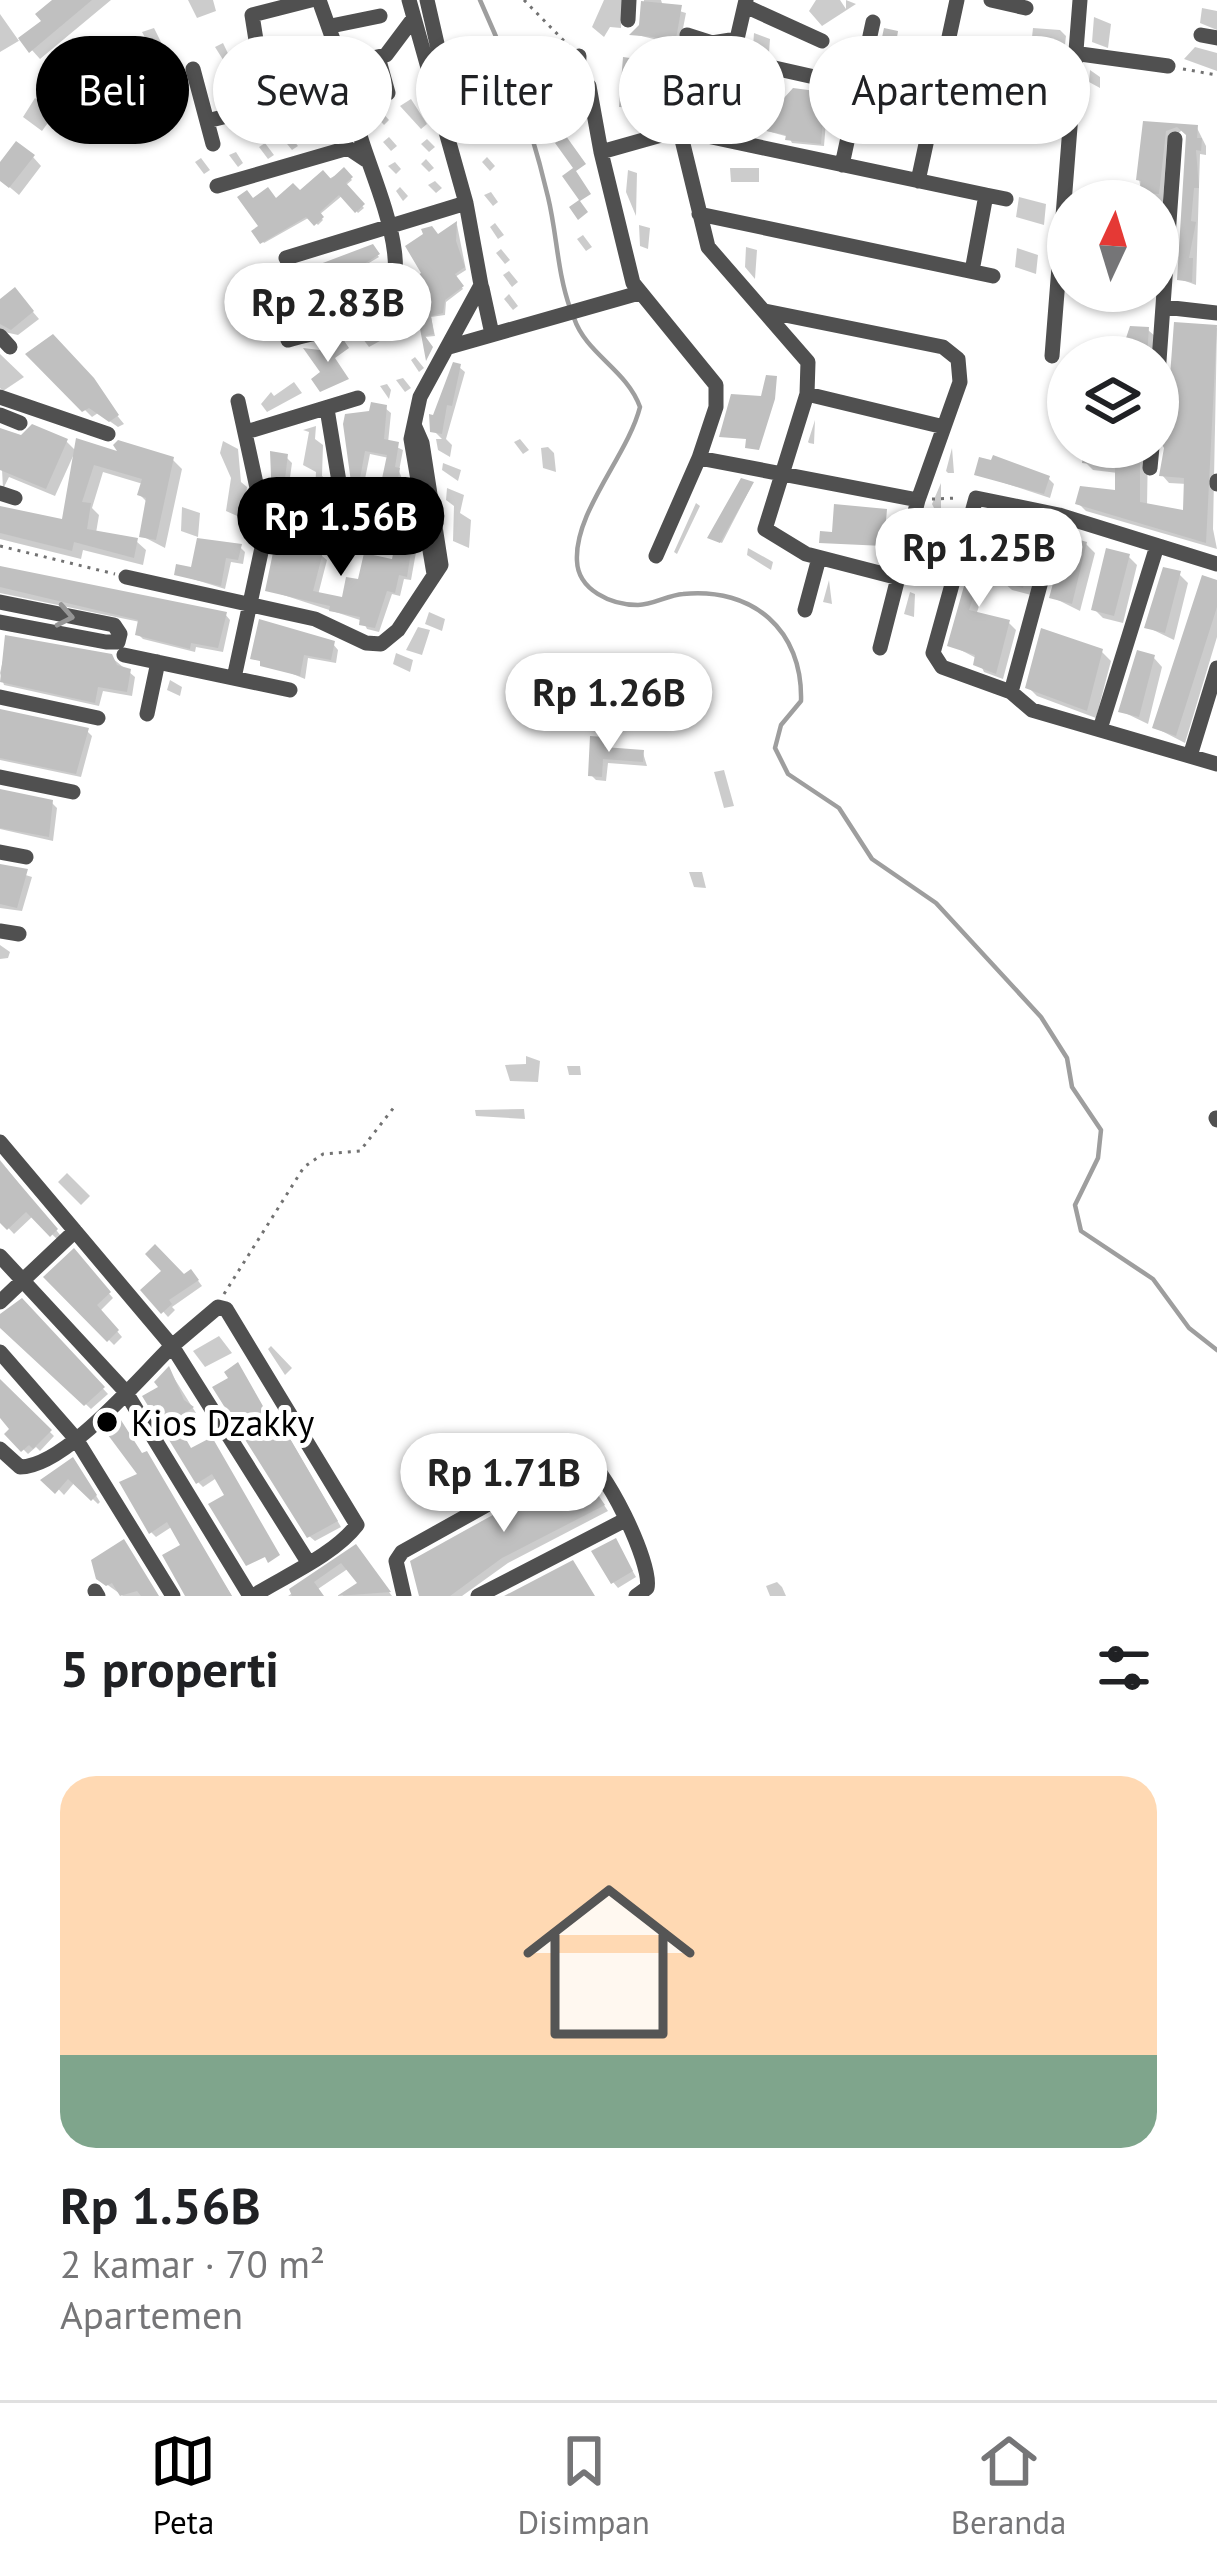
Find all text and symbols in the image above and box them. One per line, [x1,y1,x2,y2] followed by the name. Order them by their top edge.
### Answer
[36,36,189,144] chip: Beli
[213,36,392,144] chip: Sewa
[416,36,595,144] chip: Filter
[619,36,785,144] chip: Baru
[809,36,1090,144] chip: Apartemen
[1047,180,1179,312] north arrow
[1047,180,1179,468] map controls
[204,263,452,365] pin: Rp 2.83B
[251,276,405,327] text: Rp 2.83B
[1047,336,1179,468] button: layers
[217,477,465,579] pin: Rp 1.56B
[264,490,418,541] text: Rp 1.56B
[855,508,1103,610] pin: Rp 1.25B
[902,521,1056,572] text: Rp 1.25B
[55,602,75,627] one-way arrow
[485,653,733,755] pin: Rp 1.26B
[532,666,686,717] text: Rp 1.26B
[131,1399,315,1446] place label: Kios Dzakky
[94,1409,120,1435] marker: Kios Dzakky
[380,1433,628,1535] pin: Rp 1.71B
[427,1446,581,1497] text: Rp 1.71B
[60,1635,279,1701] text: 5 properti
[1091,1635,1157,1701] icon: filters
[501,1854,717,2070] icon: home
[60,2172,261,2238] text: Rp 1.56B
[60,2238,325,2289] text: 2 kamar · 70 m²
[60,2289,243,2340] text: Apartemen
[150,2428,216,2543] tab: Peta
[517,2428,650,2543] tab: Disimpan
[951,2428,1067,2543] tab: Beranda

